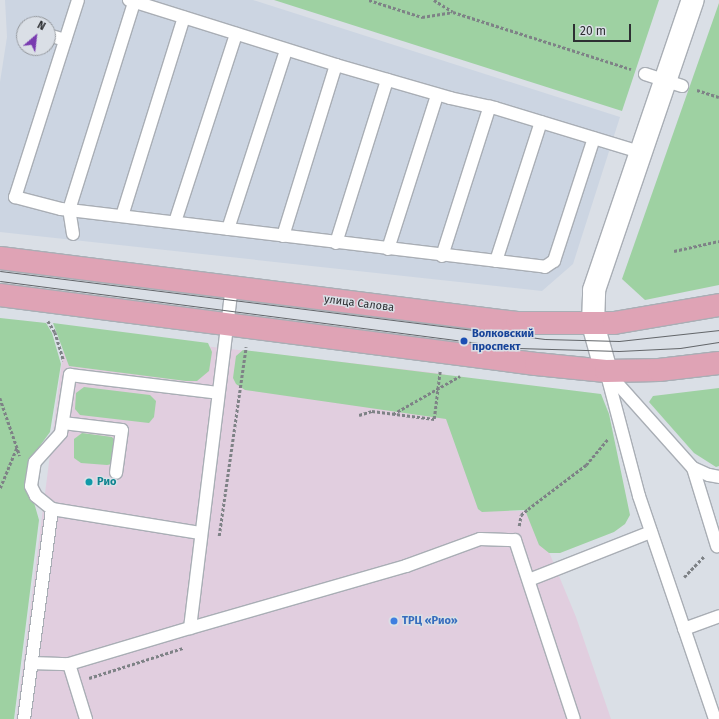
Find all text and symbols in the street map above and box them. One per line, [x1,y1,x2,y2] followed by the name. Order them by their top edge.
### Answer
[16,16,56,56] north arrow
[575,16,633,42] scale bar
[35,18,48,33] text: N
[580,24,606,38] text: 20 m
[323,293,395,315] street label: улица Салова
[472,328,534,354] place label: Волковский проспект
[459,336,469,346] marker: Волковский проспект
[97,475,116,489] place label: Рио
[84,477,94,487] marker: Рио
[402,614,458,628] place label: ТРЦ «Рио»
[389,616,399,626] marker: ТРЦ «Рио»

